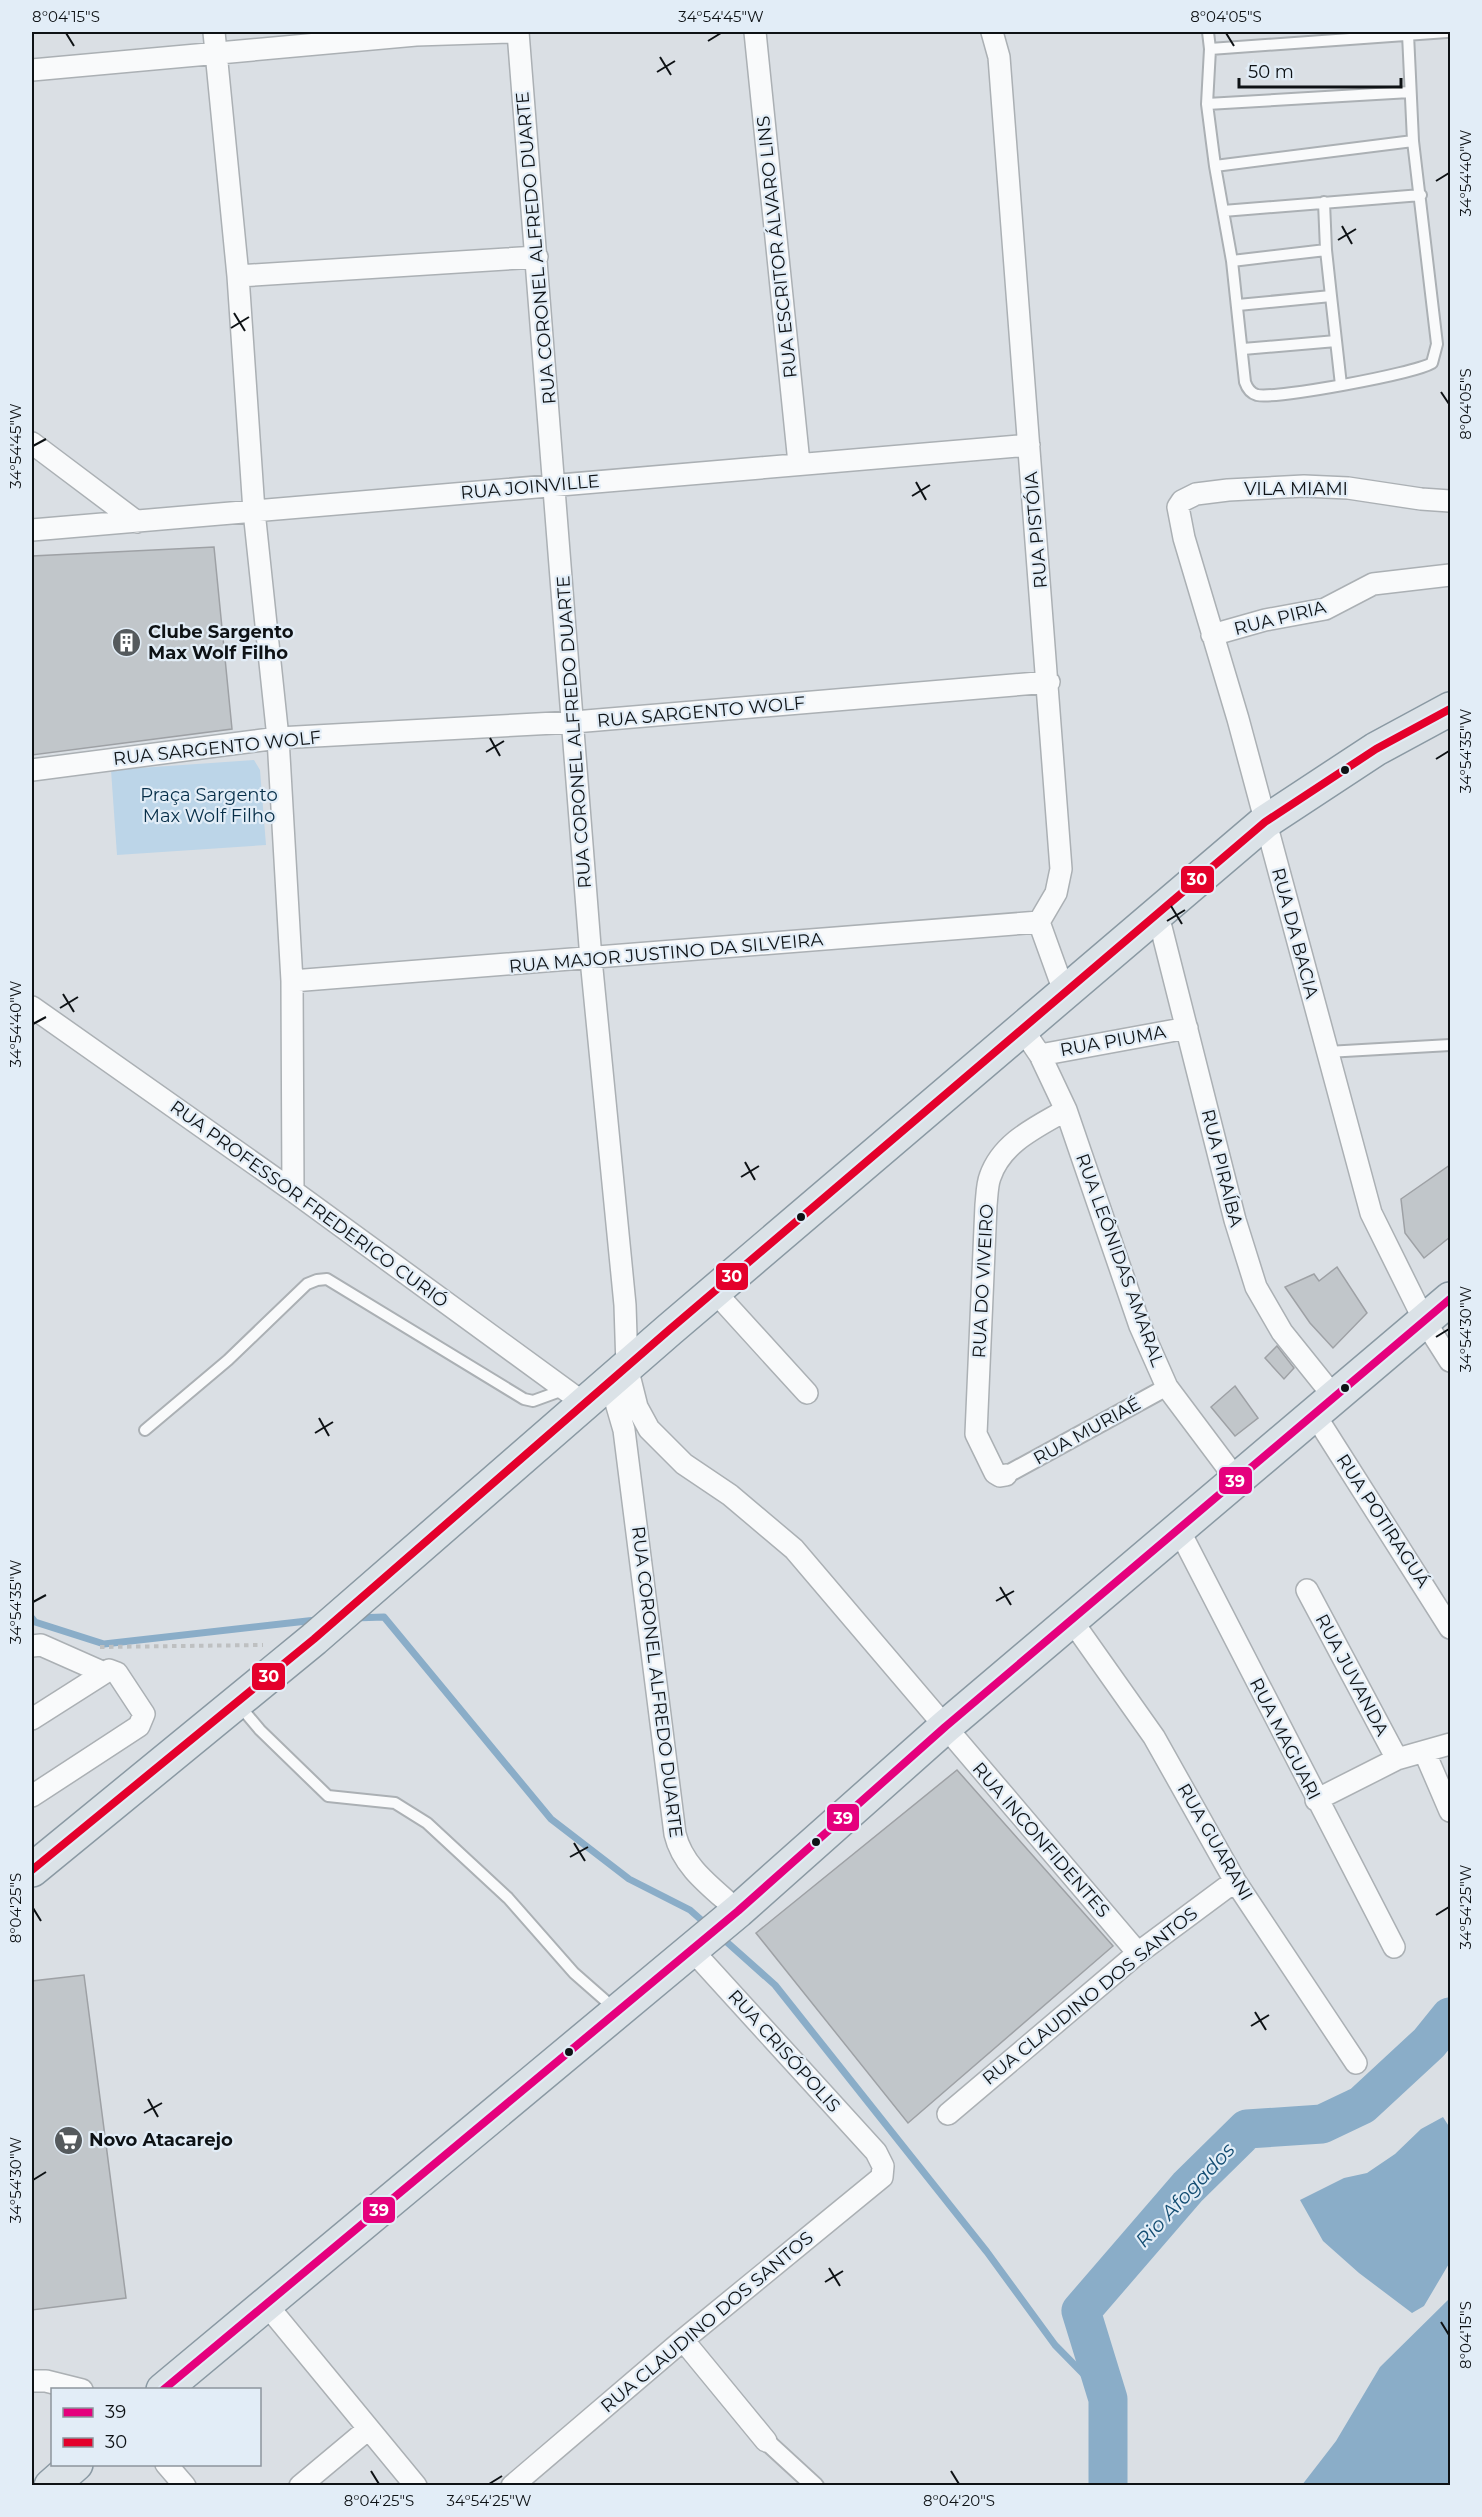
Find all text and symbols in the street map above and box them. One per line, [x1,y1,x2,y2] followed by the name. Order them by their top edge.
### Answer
[32,7,100,26] text: 8°04'15"S
[678,7,764,26] text: 34°54'45"W
[1190,7,1262,26] text: 8°04'05"S
[1239,51,1401,89] scale bar
[1248,61,1294,83] text: 50 m
[511,91,561,405] street label: RUA CORONEL ALFREDO DUARTE
[752,115,802,379] street label: RUA ESCRITOR ÁLVARO LINS
[1456,129,1475,216] text: 34°54'40"W
[1456,368,1475,440] text: 8°04'05"S
[6,403,25,489] text: 34°54'45"W
[460,470,600,504] street label: RUA JOINVILLE
[1020,471,1052,589] street label: RUA PISTÓIA
[1244,478,1348,500] street label: VILA MIAMI
[552,575,596,889] street label: RUA CORONEL ALFREDO DUARTE
[1232,596,1328,640] street label: RUA PIRIA
[148,621,294,664] place label: Clube Sargento Max Wolf Filho
[111,626,143,658] building icon: Clube Sargento Max Wolf Filho
[596,692,806,732] street label: RUA SARGENTO WOLF
[1456,708,1475,793] text: 34°54'35"W
[112,726,322,770] street label: RUA SARGENTO WOLF
[1339,764,1351,776] unlabelled marker
[140,784,278,827] park label: Praça Sargento Max Wolf Filho
[1180,865,1215,894] line badge: 30
[1267,865,1323,1001] street label: RUA DA BACIA
[1186,870,1207,889] text: 30
[508,928,824,978] street label: RUA MAJOR JUSTINO DA SILVEIRA
[6,980,25,1067] text: 34°54'40"W
[1058,1021,1168,1061] street label: RUA PIUMA
[166,1096,452,1312] street label: RUA PROFESSOR FREDERICO CURIÓ
[1197,1107,1247,1229] street label: RUA PIRAÍBA
[1071,1150,1169,1370] street label: RUA LEÔNIDAS AMARAL
[968,1203,998,1359] street label: RUA DO VIVEIRO
[795,1211,807,1223] unlabelled marker
[715,1262,749,1291] line badge: 30
[721,1267,742,1286] text: 30
[1456,1285,1475,1372] text: 34°54'30"W
[1339,1382,1351,1394] unlabelled marker
[1029,1392,1145,1470] street label: RUA MURIAÉ
[1332,1450,1434,1592] street label: RUA POTIRAGUÁ
[1218,1466,1253,1495] line badge: 39
[1224,1472,1245,1491] text: 39
[627,1525,687,1839] street label: RUA CORONEL ALFREDO DUARTE
[6,1559,25,1644] text: 34°54'35"W
[1311,1610,1393,1740] street label: RUA JUVANDA
[251,1662,286,1691] line badge: 30
[258,1667,279,1686] text: 30
[1245,1674,1325,1804] street label: RUA MAGUARI
[968,1758,1114,1922] street label: RUA INCONFIDENTES
[1173,1780,1257,1904] street label: RUA GUARANI
[826,1803,860,1832] line badge: 39
[832,1809,853,1828] text: 39
[810,1836,822,1848] unlabelled marker
[1456,1864,1475,1949] text: 34°54'25"W
[6,1873,25,1943] text: 8°04'25"S
[978,1902,1202,2090] street label: RUA CLAUDINO DOS SANTOS
[723,1985,845,2117] street label: RUA CRISÓPOLIS
[563,2046,575,2058] unlabelled marker
[52,2124,84,2156] supermarket icon: Novo Atacarejo
[89,2129,233,2151] place label: Novo Atacarejo
[6,2136,25,2223] text: 34°54'30"W
[1130,2138,1240,2252] water label: Rio Afogados
[362,2196,396,2224] line badge: 39
[368,2201,389,2220] text: 39
[596,2227,818,2417] street label: RUA CLAUDINO DOS SANTOS
[1456,2301,1475,2369] text: 8°04'15"S
[51,2388,261,2466] legend
[105,2401,126,2423] text: 39
[105,2431,127,2453] text: 30
[344,2491,414,2510] text: 8°04'25"S
[447,2491,532,2510] text: 34°54'25"W
[923,2491,995,2510] text: 8°04'20"S

